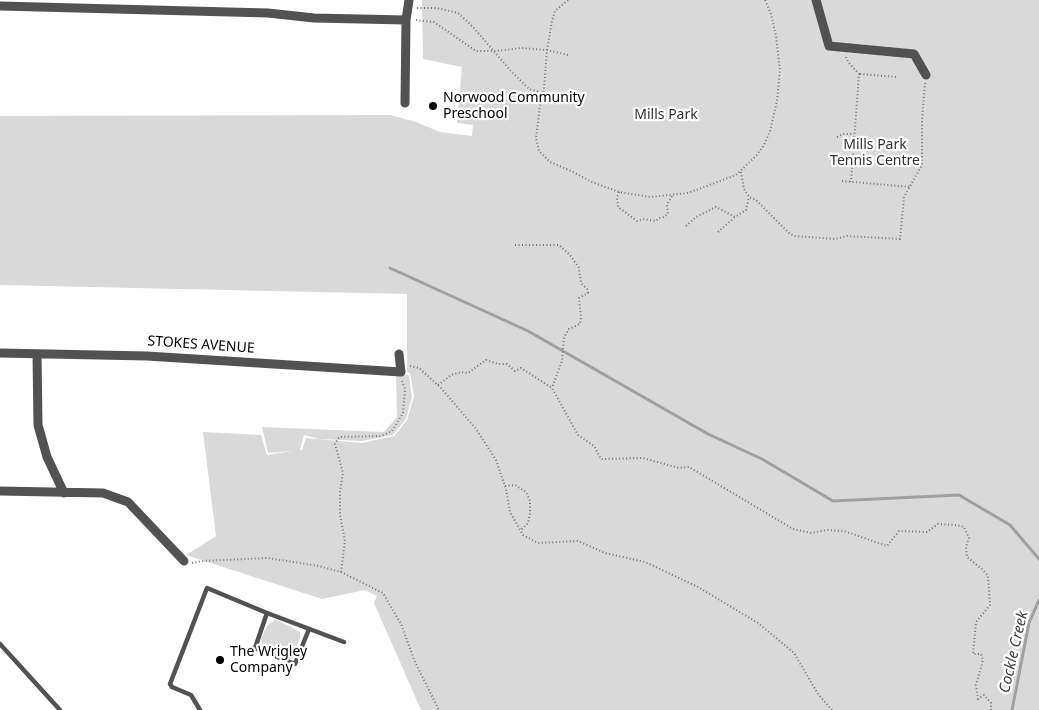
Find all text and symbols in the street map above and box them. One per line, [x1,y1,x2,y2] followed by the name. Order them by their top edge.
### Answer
[443,90,585,122] place label: Norwood Community Preschool
[427,100,439,112] marker: Norwood Community Preschool
[634,107,698,123] park label: Mills Park
[830,137,920,170] park label: Mills Park Tennis Centre
[147,333,255,357] street label: STOKES AVENUE
[996,609,1032,695] water label: Cockle Creek
[230,644,307,676] place label: The Wrigley Company
[214,654,226,666] marker: The Wrigley Company

